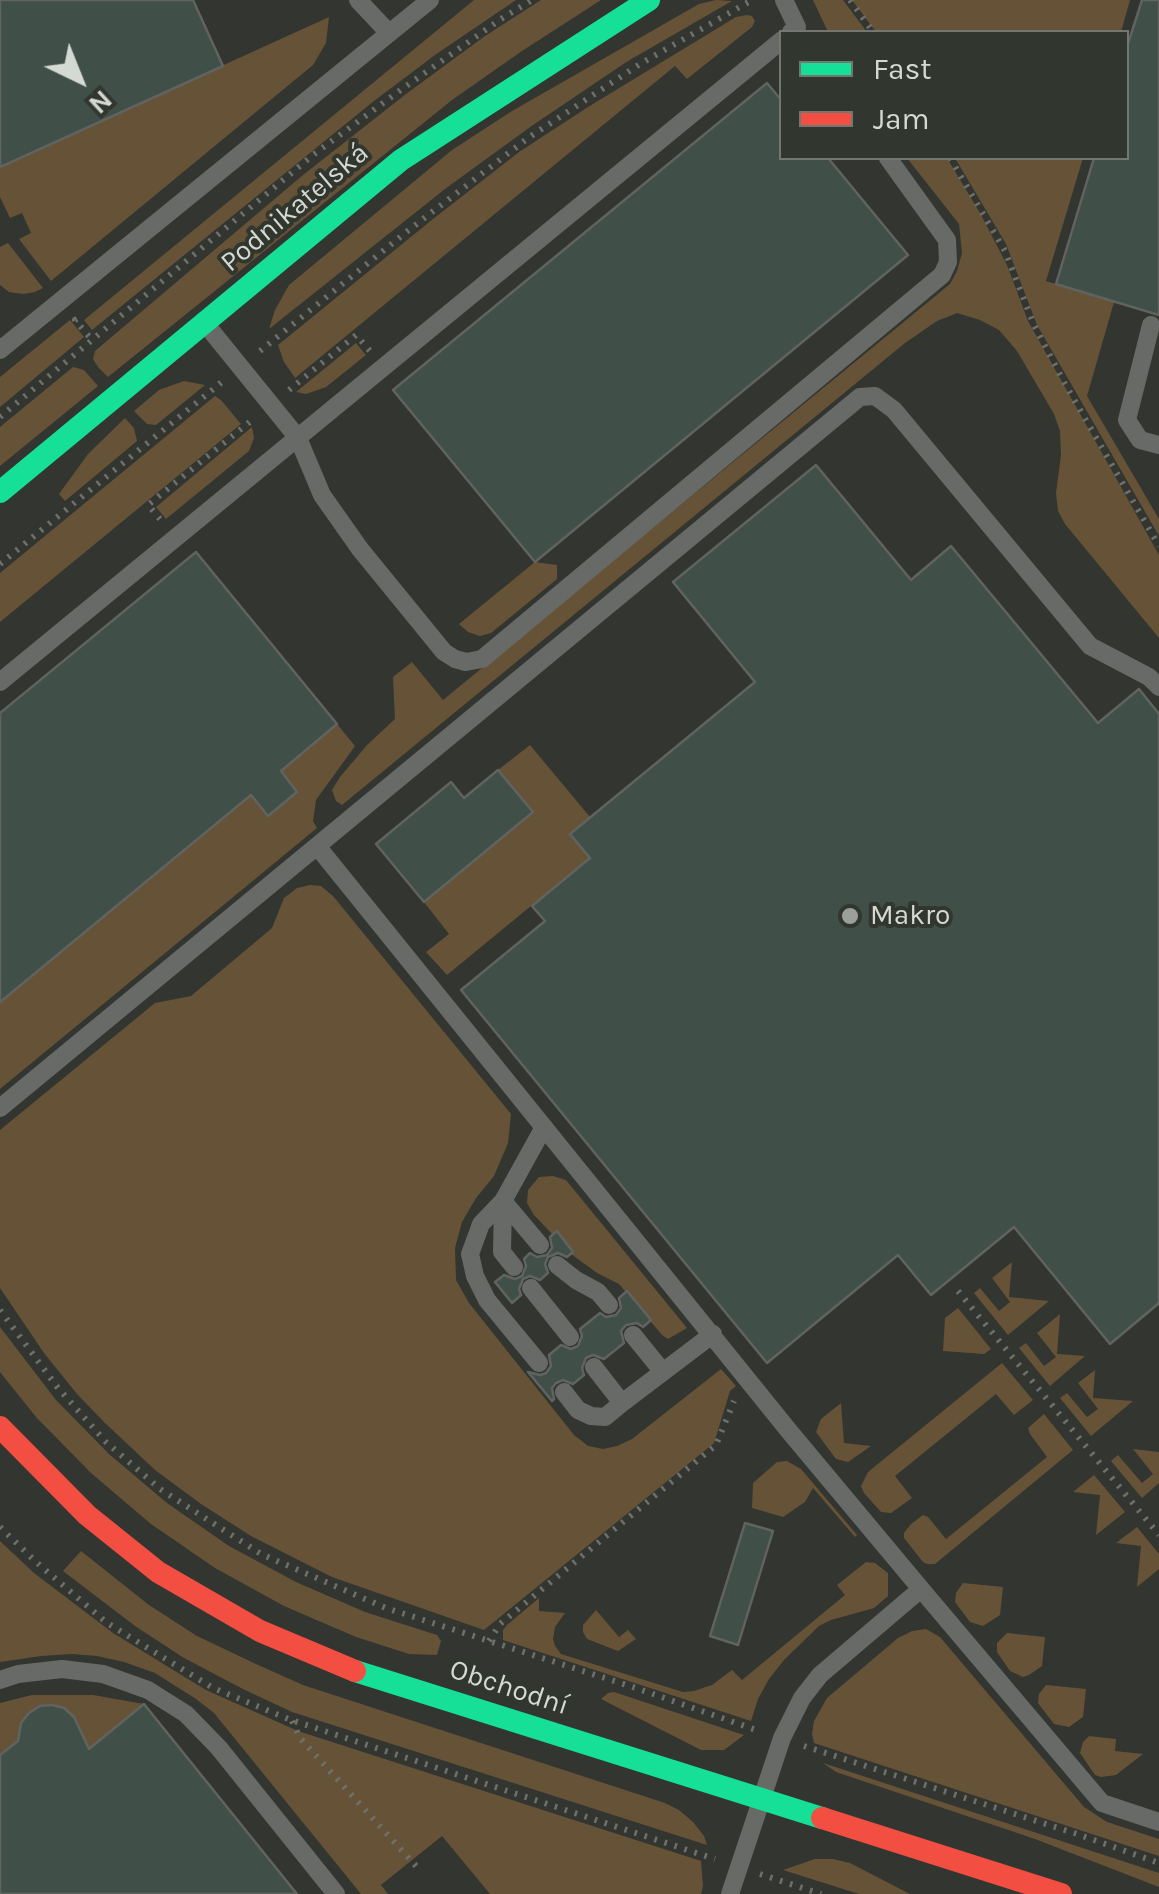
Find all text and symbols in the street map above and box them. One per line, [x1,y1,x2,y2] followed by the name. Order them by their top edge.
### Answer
[30,30,130,130] north arrow
[779,30,1129,160] legend
[873,51,932,87] text: Fast
[82,83,119,121] text: N
[873,101,930,137] text: Jam
[214,136,376,280] street label: Podnikatelská
[870,899,950,933] place label: Makro
[839,905,861,927] marker: Makro
[445,1653,573,1723] street label: Obchodní

